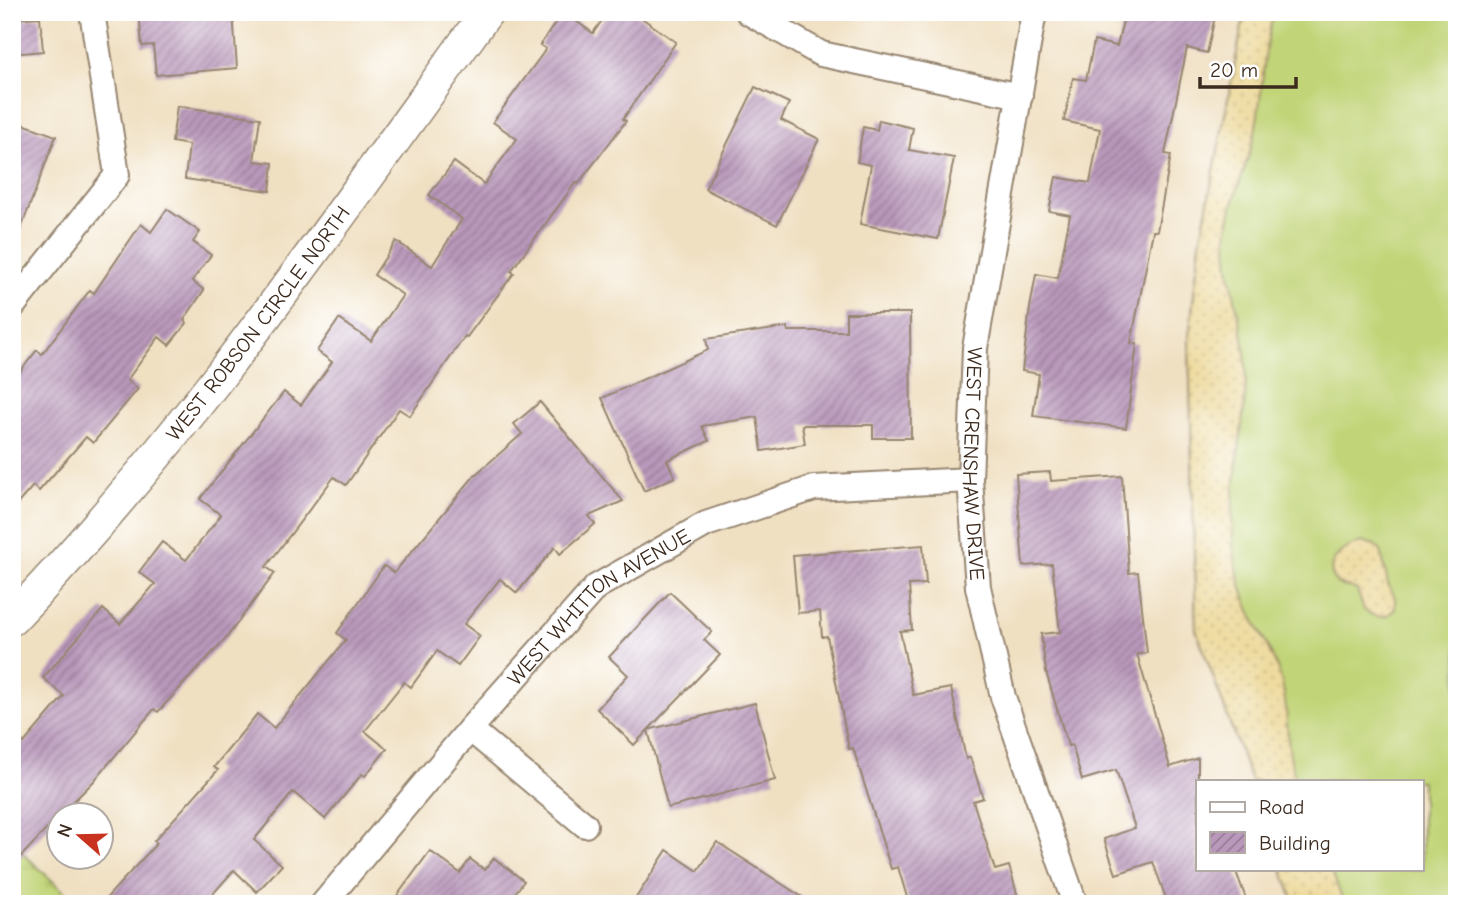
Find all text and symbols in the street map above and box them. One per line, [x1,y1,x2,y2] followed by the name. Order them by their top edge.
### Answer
[1200,46,1296,90] scale bar
[1210,58,1258,82] text: 20 m
[161,201,355,445] street label: WEST ROBSON CIRCLE NORTH
[958,347,989,581] street label: WEST CRENSHAW DRIVE
[503,524,694,690] street label: WEST WHITTON AVENUE
[1196,780,1424,870] legend
[1259,795,1304,819] text: Road
[46,800,116,870] north arrow
[53,821,77,840] text: N
[1259,831,1331,855] text: Building

